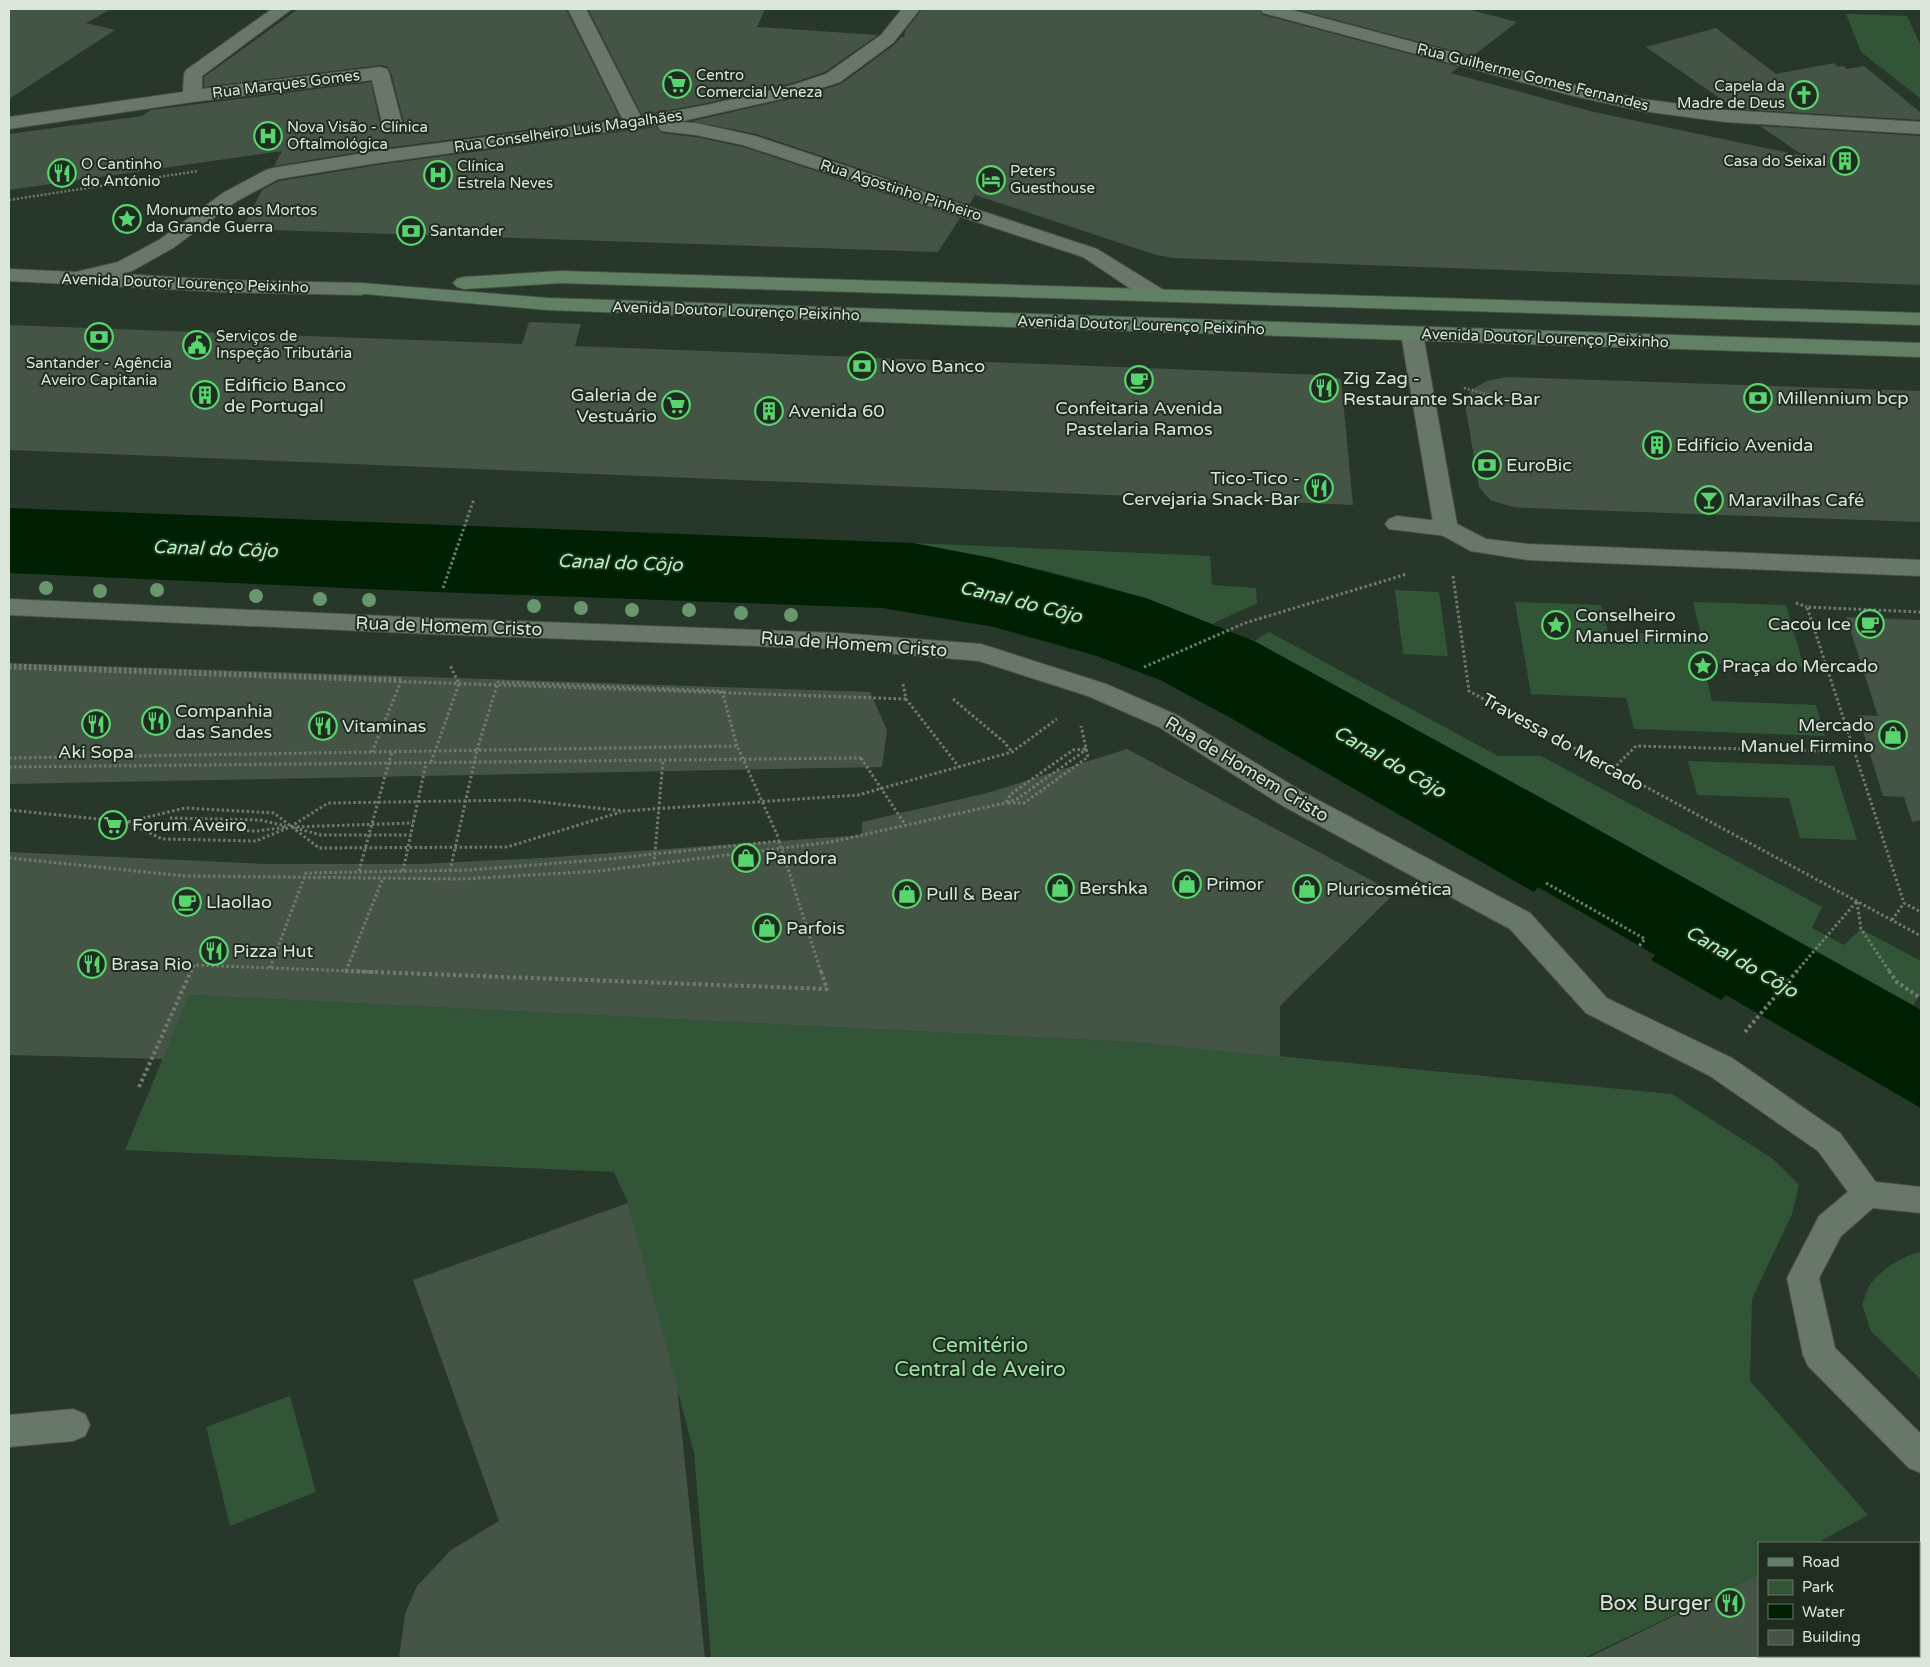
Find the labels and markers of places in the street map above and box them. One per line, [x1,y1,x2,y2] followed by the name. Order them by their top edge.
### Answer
[696,66,822,101] place label: Centro Comercial Veneza
[662,69,692,99] supermarket icon: Centro Comercial Veneza
[1677,77,1785,112] place label: Capela da Madre de Deus
[1789,80,1819,110] church icon: Capela da Madre de Deus
[287,118,428,153] place label: Nova Visão - Clínica Oftalmológica
[253,121,283,151] hospital icon: Nova Visão - Clínica Oftalmológica
[1830,146,1860,176] building icon: Casa do Seixal
[1723,152,1826,170] place label: Casa do Seixal
[81,155,162,190] place label: O Cantinho do António
[457,157,553,192] place label: Clínica Estrela Neves
[47,158,77,188] restaurant icon: O Cantinho do António
[423,160,453,190] hospital icon: Clínica Estrela Neves
[1010,162,1095,197] place label: Peters Guesthouse
[976,165,1006,195] hotel icon: Peters Guesthouse
[146,201,317,236] place label: Monumento aos Mortos da Grande Guerra
[112,204,142,234] place icon: Monumento aos Mortos da Grande Guerra
[396,216,426,246] bank icon: Santander
[430,222,504,240] place label: Santander
[84,322,114,352] bank icon: Santander - Agência Aveiro Capitania
[216,327,352,362] place label: Serviços de Inspeção Tributária
[182,330,212,360] public building icon: Serviços de Inspeção Tributária
[847,351,877,381] bank icon: Novo Banco
[26,354,172,389] place label: Santander - Agência Aveiro Capitania
[881,355,985,377] place label: Novo Banco
[1124,365,1154,395] cafe icon: Confeitaria Avenida Pastelaria Ramos
[1343,367,1540,410] place label: Zig Zag - Restaurante Snack-Bar
[1309,373,1339,403] restaurant icon: Zig Zag - Restaurante Snack-Bar
[224,374,346,417] place label: Edificio Banco de Portugal
[190,380,220,410] building icon: Edificio Banco de Portugal
[1743,383,1773,413] bank icon: Millennium bcp
[571,384,657,427] place label: Galeria de Vestuário
[1777,387,1909,409] place label: Millennium bcp
[661,390,691,420] supermarket icon: Galeria de Vestuário
[754,396,784,426] building icon: Avenida 60
[1055,397,1223,440] place label: Confeitaria Avenida Pastelaria Ramos
[788,400,885,422] place label: Avenida 60
[1642,430,1672,460] building icon: Edifício Avenida
[1676,434,1813,456] place label: Edifício Avenida
[1472,450,1502,480] bank icon: EuroBic
[1506,454,1572,476] place label: EuroBic
[1122,467,1300,510] place label: Tico-Tico - Cervejaria Snack-Bar
[1304,473,1334,503] restaurant icon: Tico-Tico - Cervejaria Snack-Bar
[1694,485,1724,515] bar icon: Maravilhas Café
[1728,489,1864,511] place label: Maravilhas Café
[1575,604,1709,647] place label: Conselheiro Manuel Firmino
[1855,609,1885,639] cafe icon: Cacou Ice
[1541,610,1571,640] place icon: Conselheiro Manuel Firmino
[1768,613,1851,635] place label: Cacou Ice
[1688,651,1718,681] place icon: Praça do Mercado
[1722,655,1878,677] place label: Praça do Mercado
[175,700,273,743] place label: Companhia das Sandes
[141,706,171,736] restaurant icon: Companhia das Sandes
[81,709,111,739] restaurant icon: Aki Sopa
[308,711,338,741] restaurant icon: Vitaminas
[1740,714,1874,757] place label: Mercado Manuel Firmino
[342,715,427,737] place label: Vitaminas
[1878,720,1908,750] shop icon: Mercado Manuel Firmino
[58,741,134,763] place label: Aki Sopa
[98,810,128,840] supermarket icon: Forum Aveiro
[132,814,247,836] place label: Forum Aveiro
[731,843,761,873] shop icon: Pandora
[765,847,837,869] place label: Pandora
[1172,869,1202,899] shop icon: Primor
[1045,873,1075,903] shop icon: Bershka
[1206,873,1264,895] place label: Primor
[1292,874,1322,904] shop icon: Pluricosmética
[1079,877,1148,899] place label: Bershka
[1326,878,1452,900] place label: Pluricosmética
[892,879,922,909] shop icon: Pull & Bear
[926,883,1020,905] place label: Pull & Bear
[172,887,202,917] cafe icon: Llaollao
[206,891,272,913] place label: Llaollao
[752,913,782,943] shop icon: Parfois
[786,917,845,939] place label: Parfois
[199,936,229,966] restaurant icon: Pizza Hut
[233,940,313,962] place label: Pizza Hut
[77,949,107,979] restaurant icon: Brasa Rio
[111,953,192,975] place label: Brasa Rio
[1715,1588,1745,1618] restaurant icon: Box Burger
[1599,1591,1711,1616] place label: Box Burger

